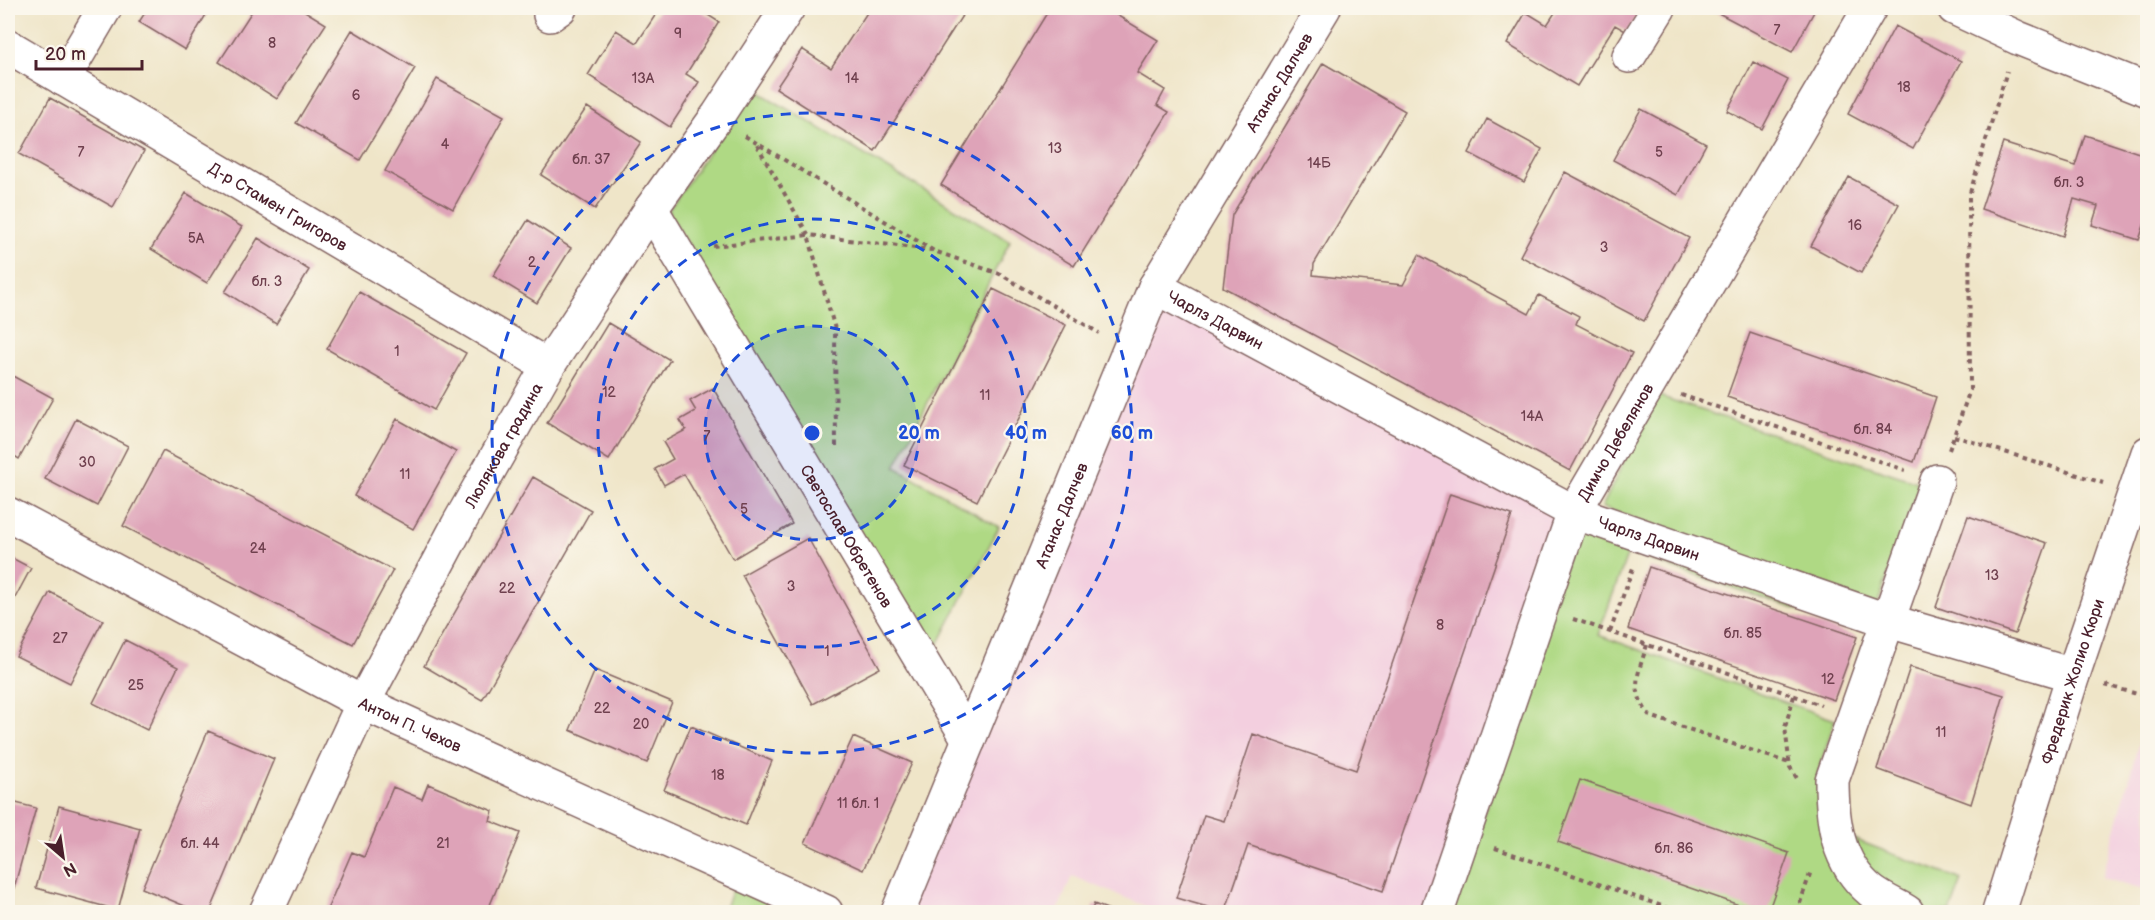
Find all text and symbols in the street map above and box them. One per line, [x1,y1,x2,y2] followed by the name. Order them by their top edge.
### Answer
[1774,22,1781,39] house number: 7
[674,25,682,42] house number: 9
[1242,30,1318,137] street label: Атанас Далчев
[36,33,142,71] scale bar
[268,35,276,52] house number: 8
[45,44,86,65] text: 20 m
[632,70,655,87] house number: 13А
[845,70,859,87] house number: 14
[1897,79,1911,96] house number: 18
[352,87,361,104] house number: 6
[441,136,450,153] house number: 4
[1048,140,1062,157] house number: 13
[78,144,85,161] house number: 7
[1655,144,1663,161] house number: 5
[572,151,610,168] house number: бл. 37
[1307,155,1331,172] house number: 14Б
[205,159,351,256] street label: Д-р Стамен Григоров
[2054,174,2084,191] house number: бл. 3
[1848,217,1862,234] house number: 16
[188,230,205,247] house number: 5A
[1600,239,1608,256] house number: 3
[528,254,537,271] house number: 2
[252,273,282,290] house number: бл. 3
[1164,287,1266,354] street label: Чарлз Дарвин
[394,343,400,360] house number: 1
[461,379,548,513] street label: Люлякова градина
[1574,380,1659,505] street label: Димчо Дебелянов
[602,384,617,401] house number: 12
[980,387,990,404] house number: 11
[1521,408,1544,425] house number: 14А
[1854,421,1893,438] house number: бл. 84
[802,423,822,443] centre of rings
[898,423,940,444] text: 20 m
[1005,423,1047,444] text: 40 m
[1111,423,1153,444] text: 60 m
[704,428,711,445] house number: 7
[79,454,95,471] house number: 30
[1032,460,1093,572] street label: Атанас Далчев
[795,462,896,612] street label: Светослав Обретенов
[400,466,410,483] house number: 11
[740,501,748,518] house number: 5
[1595,513,1702,566] street label: Чарлз Дарвин
[250,540,267,557] house number: 24
[1985,567,1999,584] house number: 13
[787,578,795,595] house number: 3
[499,580,516,597] house number: 22
[2038,596,2109,767] street label: Фредерик Жолио Кюри
[1436,617,1444,634] house number: 8
[1724,625,1762,642] house number: бл. 85
[52,630,68,647] house number: 27
[824,643,830,660] house number: 1
[1821,671,1836,688] house number: 12
[128,677,144,694] house number: 25
[354,694,464,757] street label: Антон П. Чехов
[594,700,611,717] house number: 22
[633,716,649,733] house number: 20
[1936,724,1946,741] house number: 11
[711,767,725,784] house number: 18
[837,795,879,812] house number: 11 бл. 1
[33,827,93,887] north arrow
[180,835,220,852] house number: бл. 44
[436,835,450,852] house number: 21
[1655,840,1694,857] house number: бл. 86
[60,858,79,880] text: N

